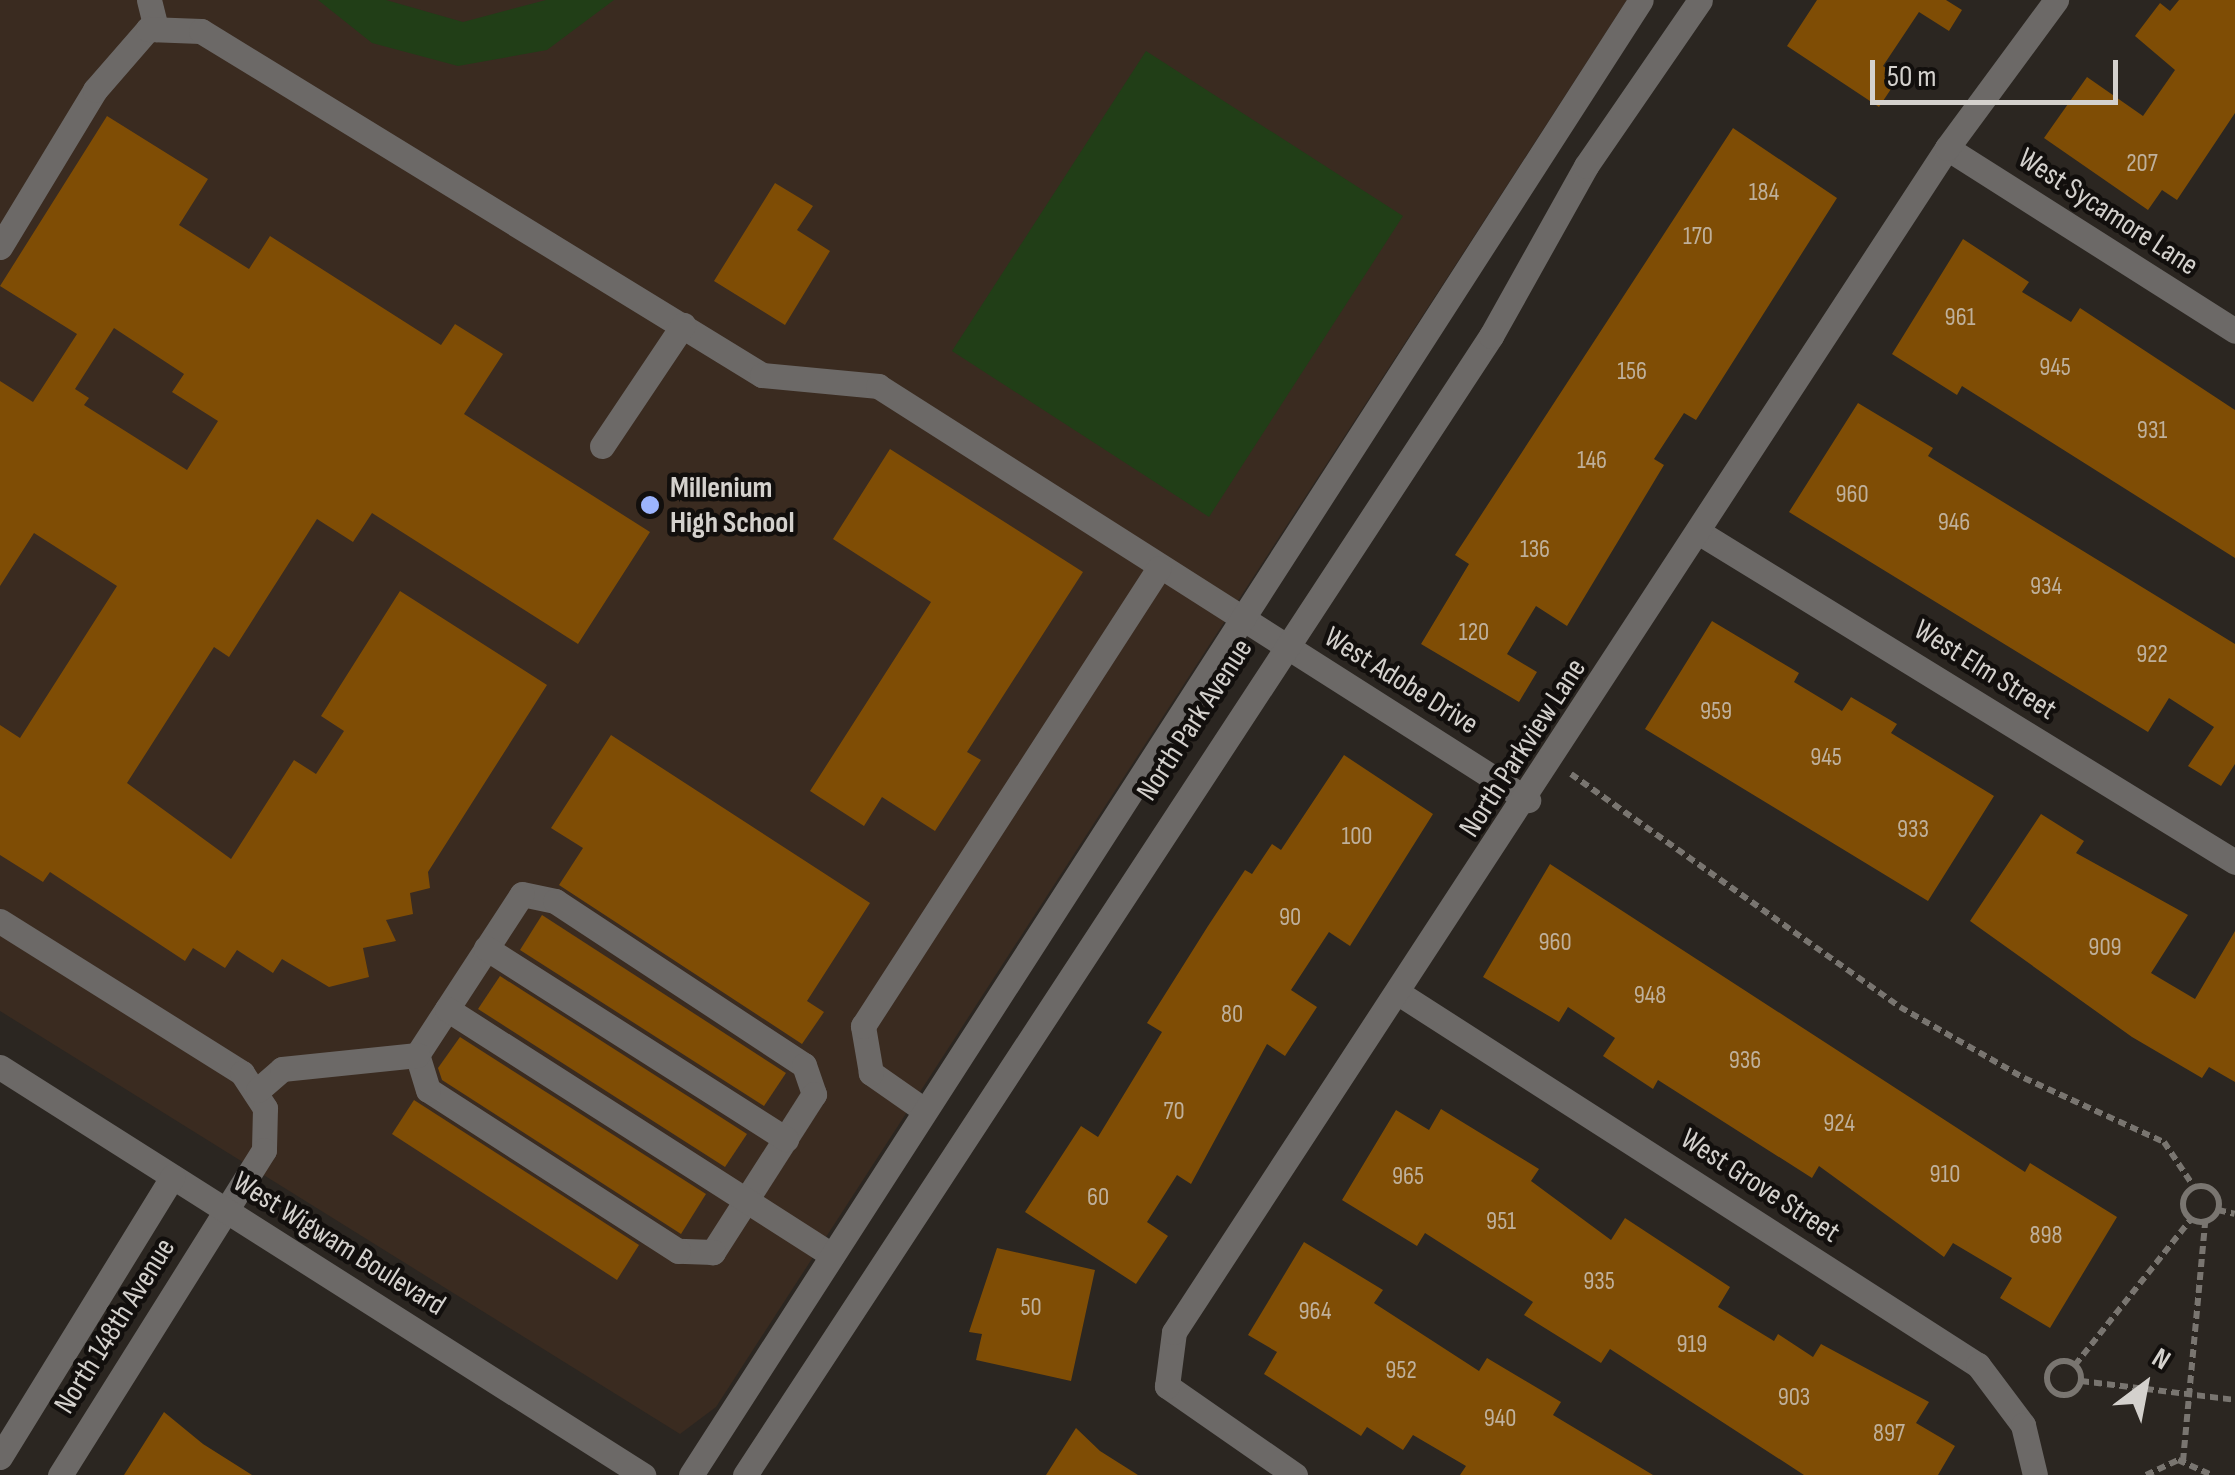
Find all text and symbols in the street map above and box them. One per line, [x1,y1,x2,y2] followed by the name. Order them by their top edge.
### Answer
[1875,40,2122,102] scale bar
[1887,59,1936,95] text: 50 m
[2011,140,2205,284] street label: West Sycamore Lane
[2126,149,2158,179] house number: 207
[1749,178,1779,208] house number: 184
[1683,222,1713,252] house number: 170
[1945,303,1975,333] house number: 961
[2039,353,2071,383] house number: 945
[1617,357,1647,387] house number: 156
[2137,416,2167,446] house number: 931
[1577,446,1607,476] house number: 146
[670,470,795,540] place label: Millenium High School
[1835,480,1869,510] house number: 960
[639,494,661,516] marker: Millenium High School
[1938,508,1970,538] house number: 946
[1520,535,1550,565] house number: 136
[2030,572,2062,602] house number: 934
[1907,612,2063,728] street label: West Elm Street
[1459,618,1489,648] house number: 120
[1317,619,1485,743] street label: West Adobe Drive
[1129,632,1261,808] street label: North Park Avenue
[2136,640,2168,670] house number: 922
[1452,652,1594,844] street label: North Parkview Lane
[1700,697,1732,727] house number: 959
[1810,743,1842,773] house number: 945
[1897,815,1929,845] house number: 933
[1341,822,1373,852] house number: 100
[1279,903,1301,933] house number: 90
[1538,928,1572,958] house number: 960
[2088,933,2122,963] house number: 909
[1634,981,1666,1011] house number: 948
[1221,1000,1243,1030] house number: 80
[1729,1046,1761,1076] house number: 936
[1163,1097,1185,1127] house number: 70
[1823,1109,1855,1139] house number: 924
[1674,1121,1846,1251] street label: West Grove Street
[1930,1160,1960,1190] house number: 910
[1392,1162,1424,1192] house number: 965
[226,1164,452,1324] street label: West Wigwam Boulevard
[1087,1183,1109,1213] house number: 60
[1486,1207,1516,1237] house number: 951
[2030,1221,2062,1251] house number: 898
[47,1232,183,1420] street label: North 148th Avenue
[1583,1267,1615,1297] house number: 935
[1020,1293,1042,1323] house number: 50
[1299,1297,1331,1327] house number: 964
[1677,1330,1707,1360] house number: 919
[2095,1335,2195,1435] north arrow
[2146,1341,2176,1377] text: N
[1385,1356,1417,1386] house number: 952
[1778,1383,1810,1413] house number: 903
[1484,1404,1516,1434] house number: 940
[1873,1419,1905,1449] house number: 897

